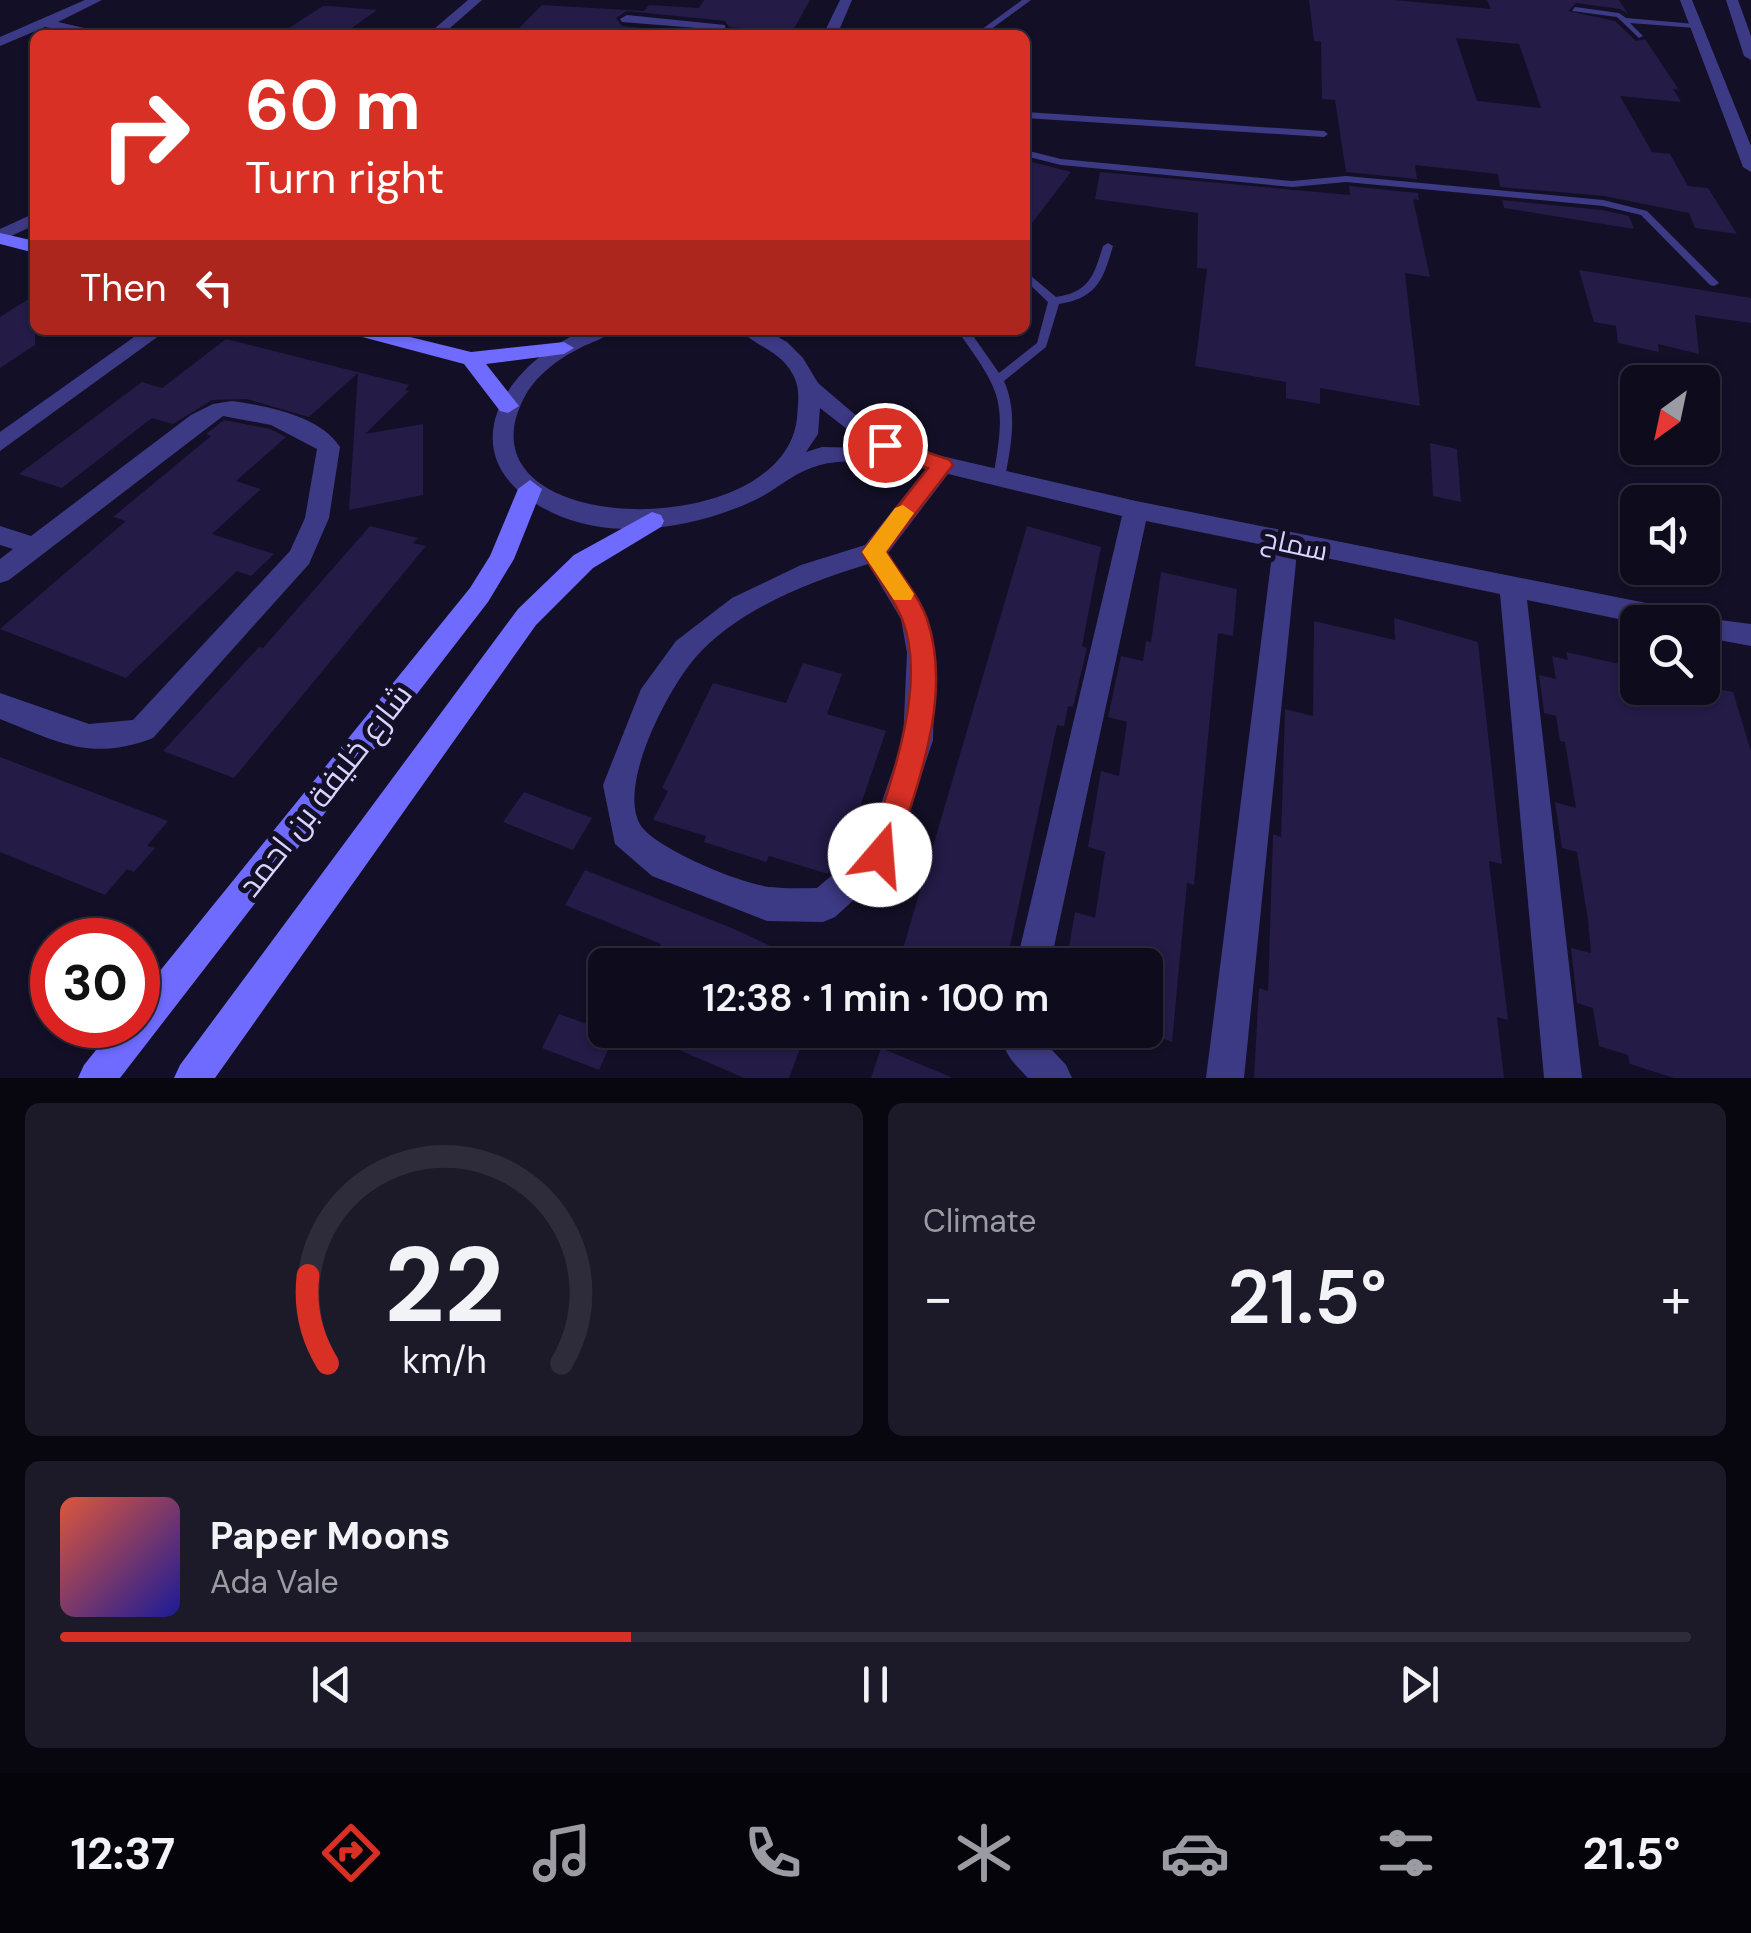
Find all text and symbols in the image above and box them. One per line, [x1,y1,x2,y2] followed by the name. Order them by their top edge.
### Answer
[245,60,421,151] text: 60 m
[80,70,210,200] icon: right
[245,148,444,207] text: Turn right
[187,260,242,315] icon: left
[80,263,167,313] text: Then
[1620,365,1720,465] north arrow
[1620,365,1720,705] map controls
[843,403,928,488] pin
[858,418,913,473] icon: arrive
[1620,485,1720,585] button: sound
[1258,519,1331,570] street label: سماح
[1620,605,1720,705] button: search
[229,675,422,906] street label: شارع خليفة بن احمد
[828,803,932,907] position arrow
[30,918,160,1048] speed limit sign: 30
[702,973,1049,1023] text: 12:38 · 1 min · 100 m
[923,1200,1037,1242] text: Climate
[384,1218,504,1353] text: 22
[1227,1249,1387,1346] text: 21.5°
[923,1262,953,1334] text: −
[1661,1262,1691,1334] text: +
[402,1338,486,1384] text: km/h
[210,1511,450,1561] text: Paper Moons
[210,1561,339,1603] text: Ada Vale
[304,1657,359,1712] icon: previous
[848,1657,903,1712] icon: pause
[1392,1657,1447,1712] icon: next
[316,1818,386,1888] icon: directions
[527,1818,597,1888] icon: music
[738,1818,808,1888] icon: phone
[949,1818,1019,1888] icon: climate
[1160,1818,1230,1888] icon: car
[1371,1818,1441,1888] icon: filters
[71,1824,175,1883] text: 12:37
[1582,1824,1680,1883] text: 21.5°

